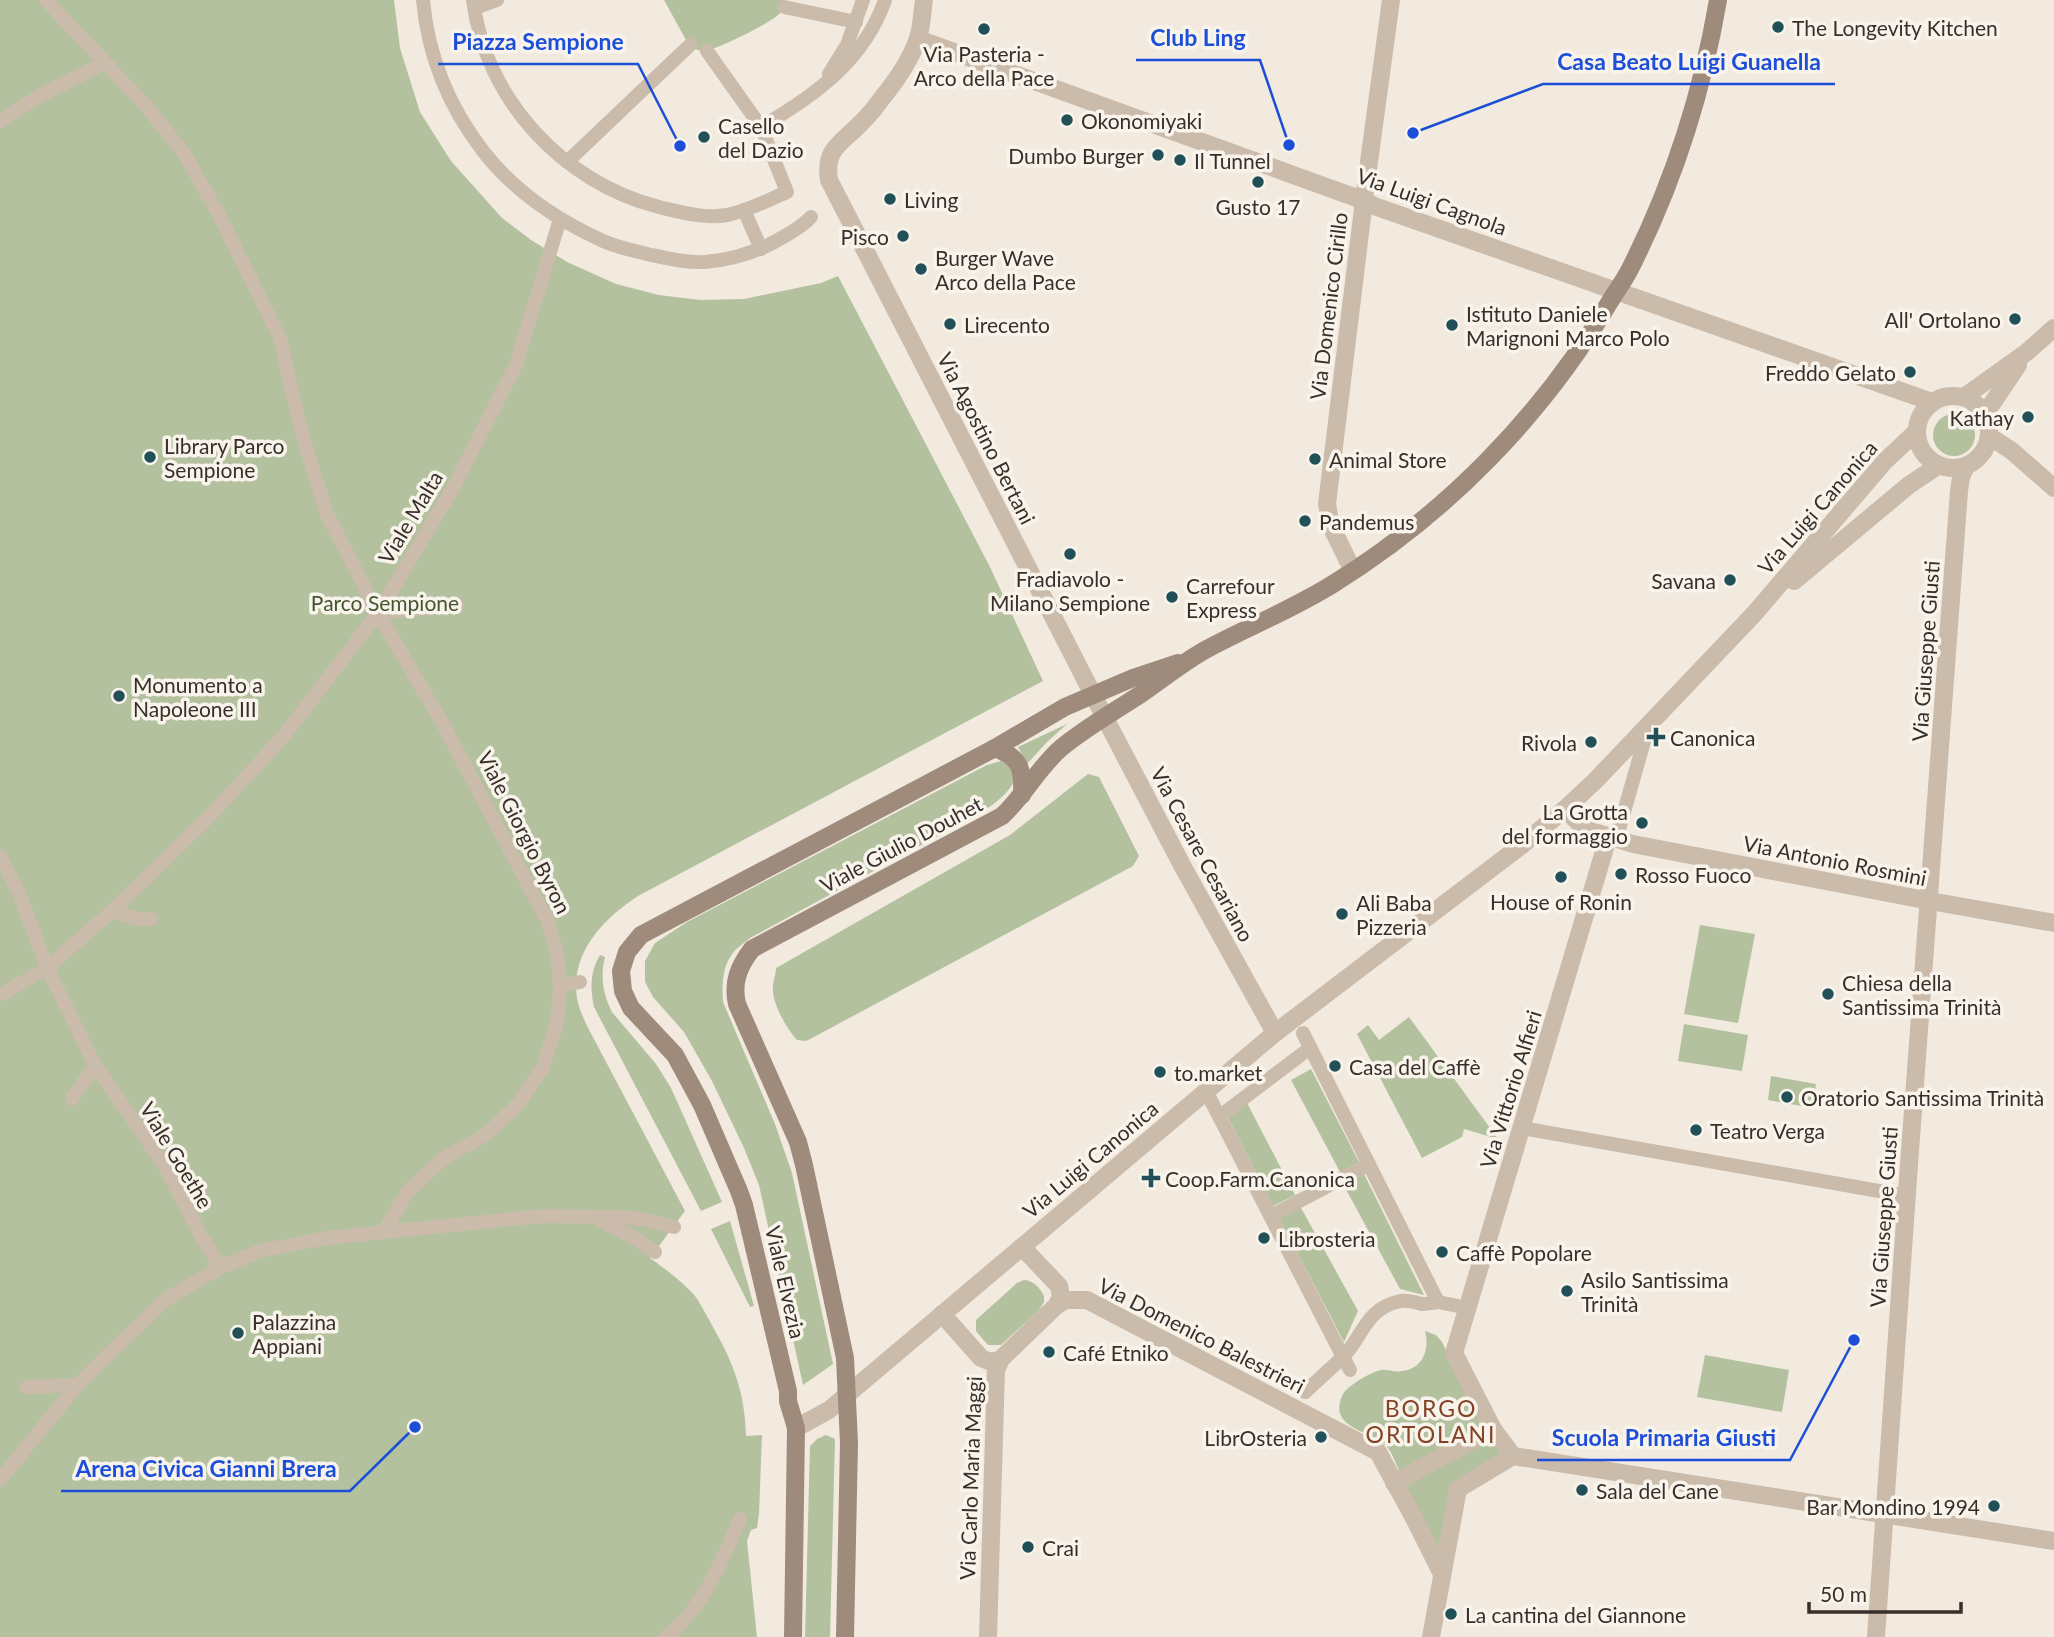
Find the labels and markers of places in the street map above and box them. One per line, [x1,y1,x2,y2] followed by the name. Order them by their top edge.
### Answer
[1792,15,1998,40] place label: The Longevity Kitchen
[1136,16,1260,60] callout: Club Ling
[1770,19,1786,35] marker: The Longevity Kitchen
[438,20,638,64] callout: Piazza Sempione
[976,21,992,37] marker: Via Pasteria - Arco della Pace
[1543,40,1835,84] callout: Casa Beato Luigi Guanella
[914,41,1054,90] place label: Via Pasteria - Arco della Pace
[1081,108,1202,133] place label: Okonomiyaki
[1059,112,1075,128] marker: Okonomiyaki
[718,113,804,162] place label: Casello del Dazio
[696,129,712,145] marker: Casello del Dazio
[1008,143,1144,168] place label: Dumbo Burger
[1150,147,1166,163] marker: Dumbo Burger
[1194,148,1271,173] place label: Il Tunnel
[1172,152,1188,168] marker: Il Tunnel
[1250,174,1266,190] marker: Gusto 17
[904,187,958,212] place label: Living
[882,191,898,207] marker: Living
[1215,194,1301,219] place label: Gusto 17
[841,224,889,249] place label: Pisco
[895,228,911,244] marker: Pisco
[935,245,1076,294] place label: Burger Wave Arco della Pace
[913,261,929,277] marker: Burger Wave Arco della Pace
[1466,301,1670,350] place label: Istituto Daniele Marignoni Marco Polo
[1885,307,2001,332] place label: All' Ortolano
[2007,311,2023,327] marker: All' Ortolano
[964,312,1050,337] place label: Lirecento
[942,316,958,332] marker: Lirecento
[1444,317,1460,333] marker: Istituto Daniele Marignoni Marco Polo
[1765,360,1896,385] place label: Freddo Gelato
[1902,364,1918,380] marker: Freddo Gelato
[1950,405,2014,430] place label: Kathay
[2020,409,2036,425] marker: Kathay
[164,433,285,482] place label: Library Parco Sempione
[1329,447,1447,472] place label: Animal Store
[142,449,158,465] marker: Library Parco Sempione
[1307,451,1323,467] marker: Animal Store
[1319,509,1414,534] place label: Pandemus
[1297,513,1313,529] marker: Pandemus
[1062,546,1078,562] marker: Fradiavolo - Milano Sempione
[990,566,1150,615] place label: Fradiavolo - Milano Sempione
[1651,568,1716,593] place label: Savana
[1722,572,1738,588] marker: Savana
[1186,573,1275,622] place label: Carrefour Express
[1164,589,1180,605] marker: Carrefour Express
[133,672,263,721] place label: Monumento a Napoleone III
[111,688,127,704] marker: Monumento a Napoleone III
[1670,725,1755,750] place label: Canonica
[1648,729,1664,745] marker: Canonica
[1521,730,1577,755] place label: Rivola
[1583,734,1599,750] marker: Rivola
[1502,799,1628,848] place label: La Grotta del formaggio
[1634,815,1650,831] marker: La Grotta del formaggio
[1635,862,1751,887] place label: Rosso Fuoco
[1613,866,1629,882] marker: Rosso Fuoco
[1553,869,1569,885] marker: House of Ronin
[1490,889,1632,914] place label: House of Ronin
[1356,890,1432,939] place label: Ali Baba Pizzeria
[1334,906,1350,922] marker: Ali Baba Pizzeria
[1842,970,2001,1019] place label: Chiesa della Santissima Trinità
[1820,986,1836,1002] marker: Chiesa della Santissima Trinità
[1349,1054,1481,1079] place label: Casa del Caffè
[1327,1058,1343,1074] marker: Casa del Caffè
[1174,1060,1263,1085] place label: to.market
[1152,1064,1168,1080] marker: to.market
[1801,1085,2044,1110] place label: Oratorio Santissima Trinità
[1779,1089,1795,1105] marker: Oratorio Santissima Trinità
[1710,1118,1825,1143] place label: Teatro Verga
[1688,1122,1704,1138] marker: Teatro Verga
[1165,1166,1355,1191] place label: Coop.Farm.Canonica
[1143,1170,1159,1186] marker: Coop.Farm.Canonica
[1278,1226,1375,1251] place label: Librosteria
[1256,1230,1272,1246] marker: Librosteria
[1456,1240,1592,1265] place label: Caffè Popolare
[1434,1244,1450,1260] marker: Caffè Popolare
[1581,1267,1729,1316] place label: Asilo Santissima Trinità
[1559,1283,1575,1299] marker: Asilo Santissima Trinità
[252,1309,336,1358] place label: Palazzina Appiani
[230,1325,246,1341] marker: Palazzina Appiani
[1063,1340,1169,1365] place label: Café Etniko
[1041,1344,1057,1360] marker: Café Etniko
[1537,1416,1790,1460] callout: Scuola Primaria Giusti
[1204,1425,1307,1450] place label: LibrOsteria
[1313,1429,1329,1445] marker: LibrOsteria
[61,1447,350,1491] callout: Arena Civica Gianni Brera
[1596,1478,1719,1503] place label: Sala del Cane
[1574,1482,1590,1498] marker: Sala del Cane
[1806,1494,1980,1519] place label: Bar Mondino 1994
[1986,1498,2002,1514] marker: Bar Mondino 1994
[1042,1535,1079,1560] place label: Crai
[1020,1539,1036,1555] marker: Crai
[1465,1602,1686,1627] place label: La cantina del Giannone
[1443,1606,1459,1622] marker: La cantina del Giannone

